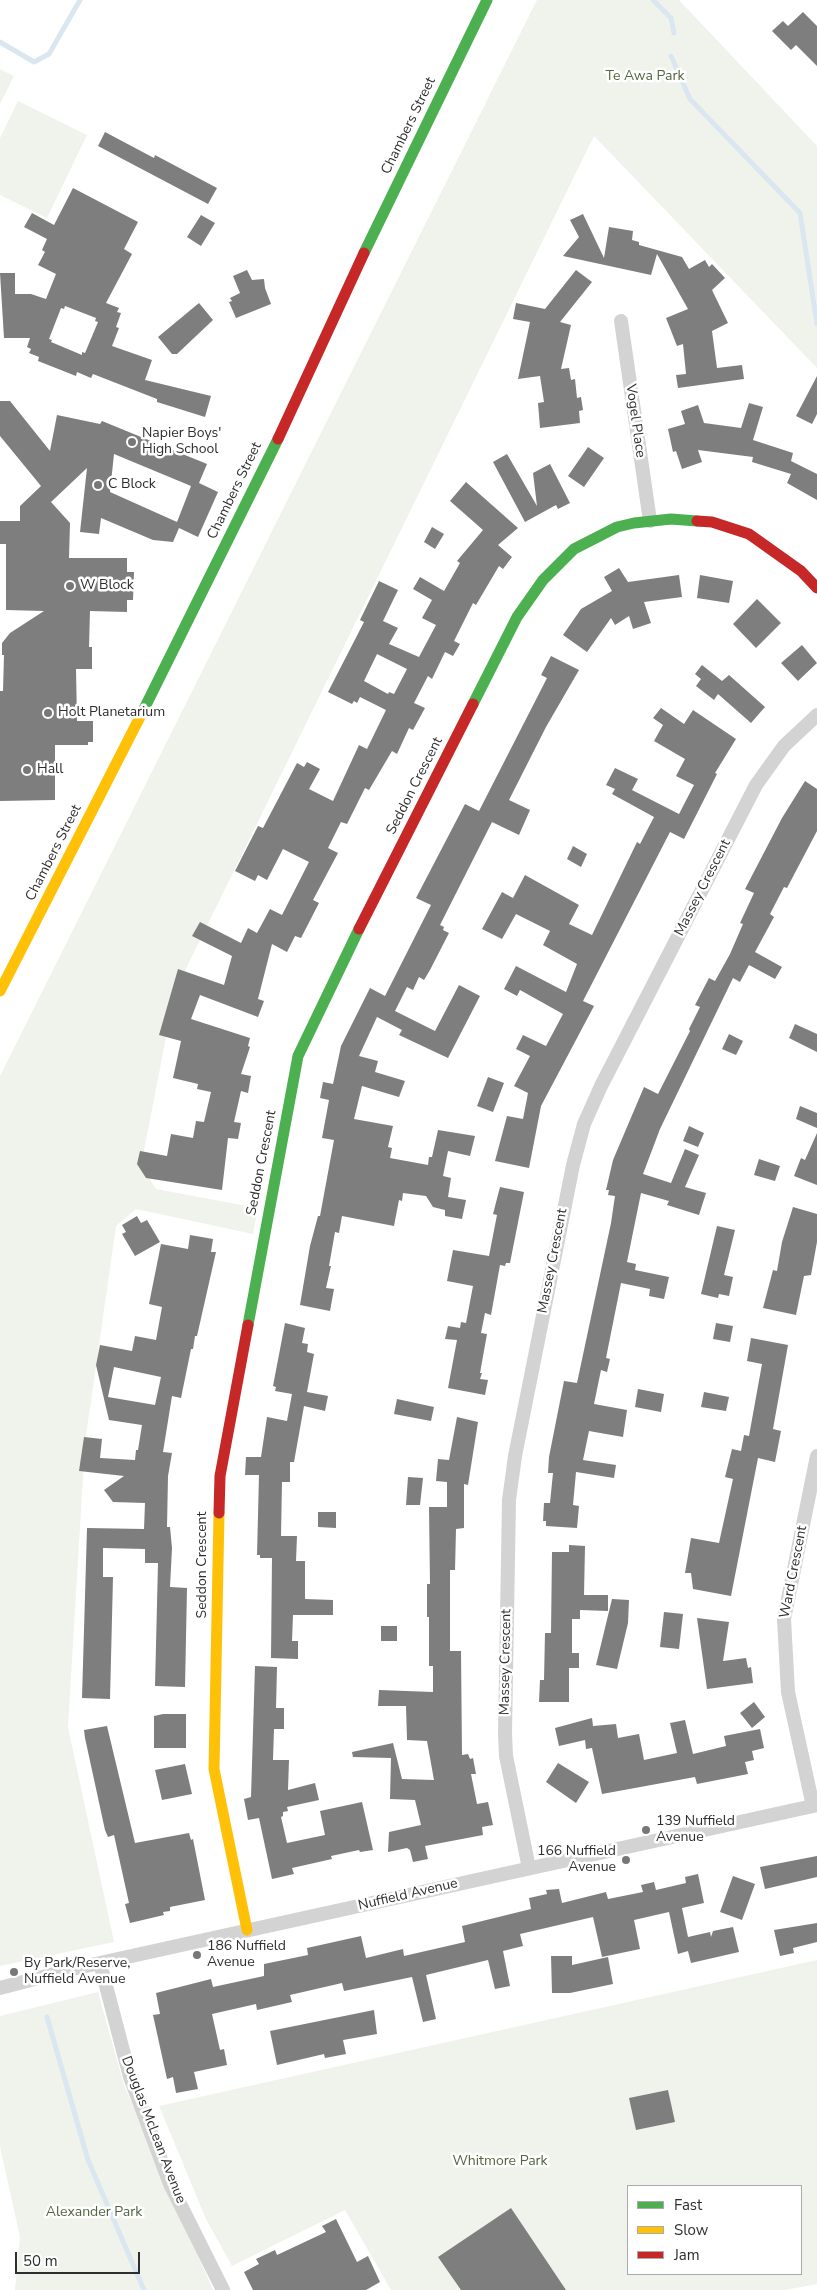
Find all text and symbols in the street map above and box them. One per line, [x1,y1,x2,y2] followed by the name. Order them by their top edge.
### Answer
[606,69,684,85] park label: Te Awa Park
[378,75,440,177] street label: Chambers Street
[622,383,648,459] street label: Vogel Place
[142,426,221,458] place label: Napier Boys' High School
[126,436,138,448] marker: Napier Boys' High School
[204,440,266,542] street label: Chambers Street
[108,477,156,493] place label: C Block
[92,479,104,491] marker: C Block
[80,578,134,594] place label: W Block
[64,580,76,592] marker: W Block
[58,705,165,721] place label: Holt Planetarium
[42,707,54,719] marker: Holt Planetarium
[383,735,447,837] street label: Seddon Crescent
[37,762,63,778] place label: Hall
[21,764,33,776] marker: Hall
[22,802,86,904] street label: Chambers Street
[671,837,735,939] street label: Massey Crescent
[244,1109,280,1217] street label: Seddon Crescent
[535,1207,571,1315] street label: Massey Crescent
[195,1512,211,1618] street label: Seddon Crescent
[777,1524,811,1620] street label: Ward Crescent
[497,1609,515,1715] street label: Massey Crescent
[656,1814,735,1846] place label: 139 Nuffield Avenue
[640,1824,652,1836] marker: 139 Nuffield Avenue
[537,1844,616,1876] place label: 166 Nuffield Avenue
[620,1854,632,1866] marker: 166 Nuffield Avenue
[357,1875,459,1915] street label: Nuffield Avenue
[207,1939,286,1971] place label: 186 Nuffield Avenue
[191,1949,203,1961] marker: 186 Nuffield Avenue
[24,1956,130,1988] place label: By Park/Reserve, Nuffield Avenue
[8,1966,20,1978] marker: By Park/Reserve, Nuffield Avenue
[117,2054,189,2206] street label: Douglas McLean Avenue
[452,2154,548,2170] park label: Whitmore Park
[627,2185,802,2275] legend
[674,2195,702,2215] text: Fast
[46,2205,142,2221] park label: Alexander Park
[674,2220,708,2240] text: Slow
[18,2242,142,2274] scale bar
[674,2245,700,2265] text: Jam
[23,2251,58,2271] text: 50 m

